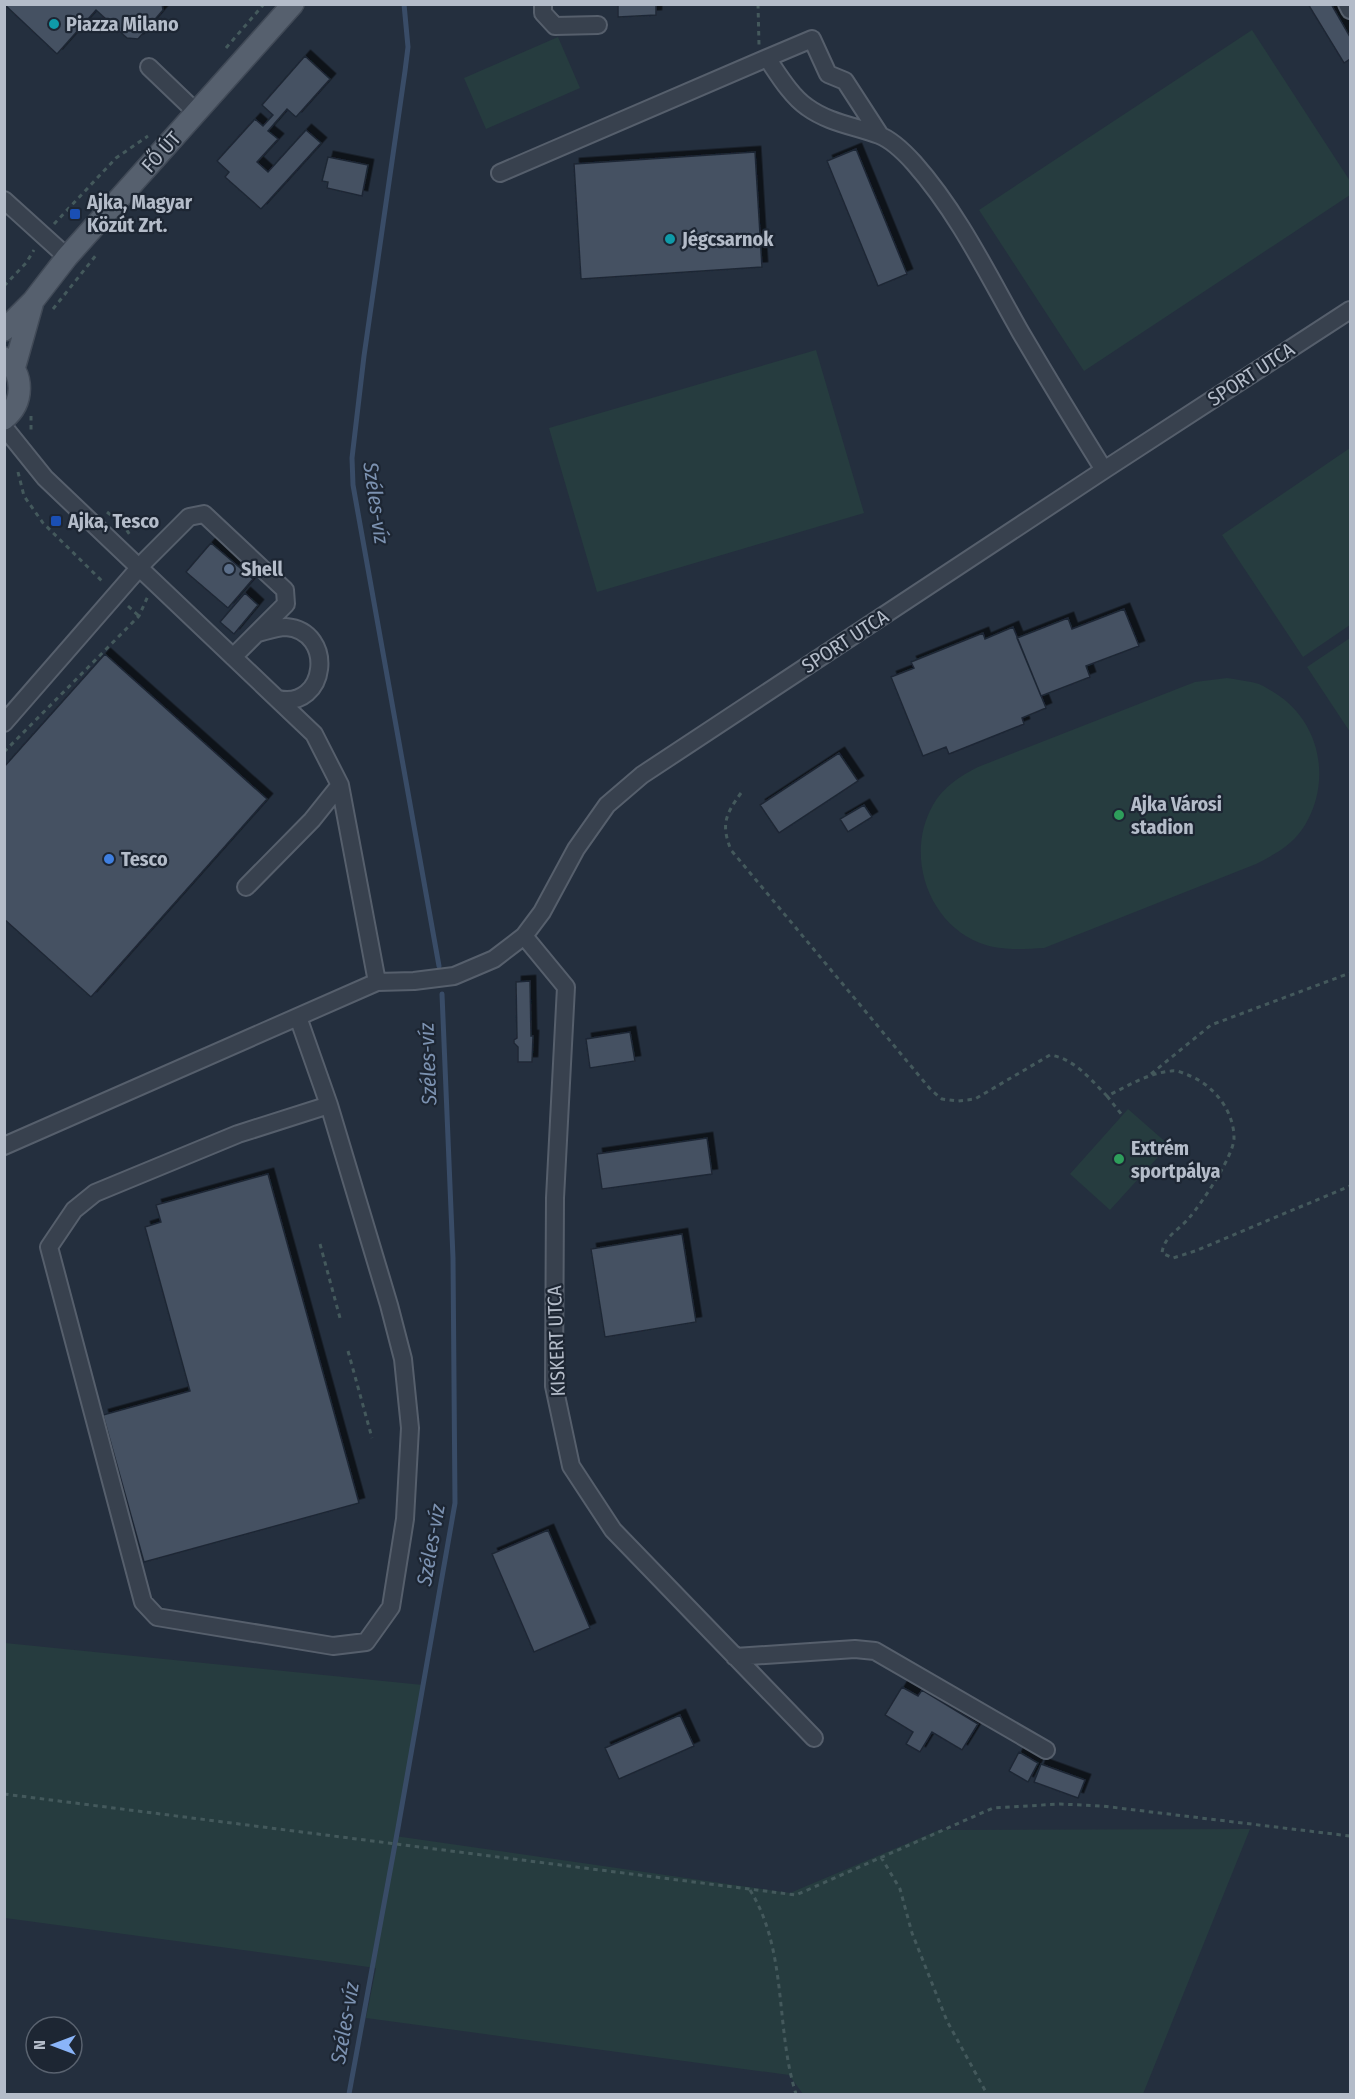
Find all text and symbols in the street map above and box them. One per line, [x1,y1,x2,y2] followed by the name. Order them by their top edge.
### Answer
[66,12,179,36] place label: Piazza Milano
[47,17,61,31] marker: Piazza Milano
[136,125,186,177] street label: FŐ ÚT
[86,190,193,237] place label: Ajka, Magyar Közút Zrt.
[68,207,82,221] marker: Ajka, Magyar Közút Zrt.
[681,227,774,251] place label: Jégcsarnok
[663,232,677,246] marker: Jégcsarnok
[1203,337,1299,411] street label: SPORT UTCA
[357,459,395,546] water label: Széles-víz
[67,509,159,533] place label: Ajka, Tesco
[49,514,63,528] marker: Ajka, Tesco
[241,557,283,581] place label: Shell
[222,562,236,576] marker: Shell
[797,604,893,678] street label: SPORT UTCA
[1130,792,1222,839] place label: Ajka Városi stadion
[1112,808,1126,822] marker: Ajka Városi stadion
[121,847,168,871] place label: Tesco
[102,852,116,866] marker: Tesco
[414,1022,442,1107] water label: Széles-víz
[1131,1136,1220,1183] place label: Extrém sportpálya
[1112,1152,1126,1166] marker: Extrém sportpálya
[542,1285,570,1397] street label: KISKERT UTCA
[411,1501,451,1589] water label: Széles-víz
[325,1979,365,2067] water label: Széles-víz
[24,2015,84,2075] north arrow
[30,2040,49,2050] text: N

